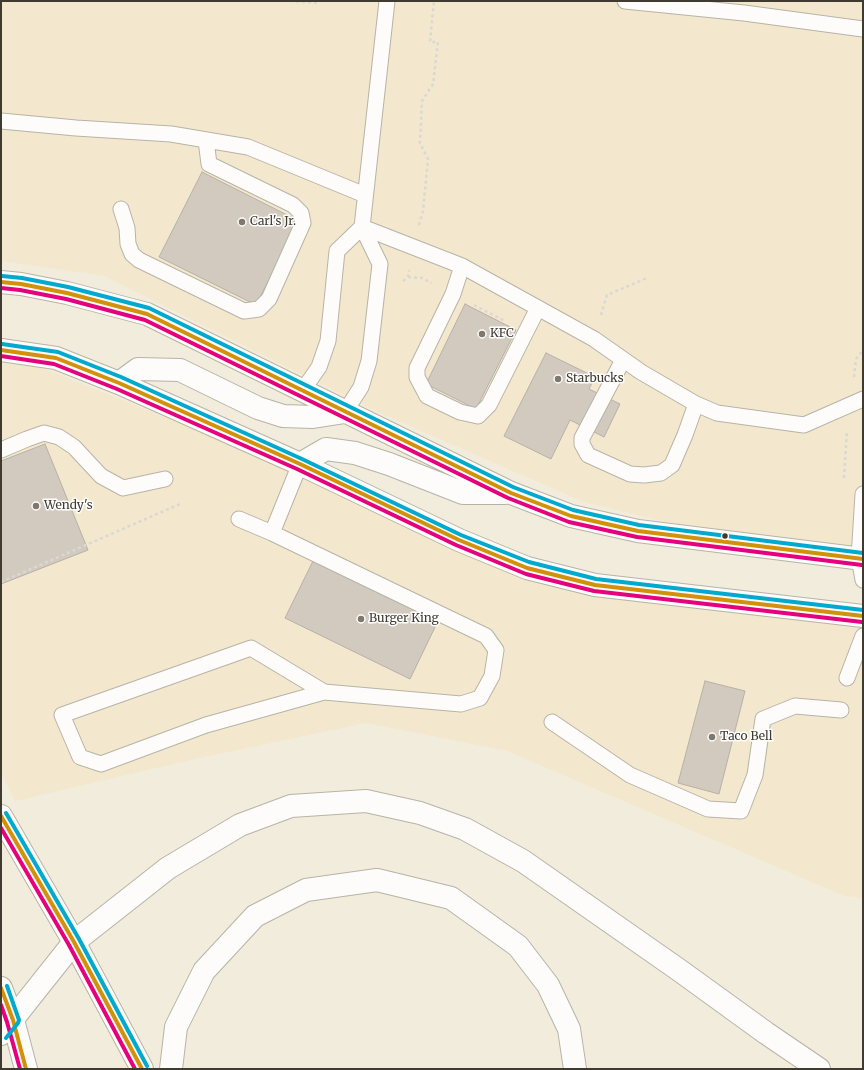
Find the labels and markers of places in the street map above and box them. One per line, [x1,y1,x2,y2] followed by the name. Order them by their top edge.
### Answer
[250,215,296,229] place label: Carl's Jr.
[237,217,247,227] marker: Carl's Jr.
[490,327,514,341] place label: KFC
[477,329,487,339] marker: KFC
[566,372,624,386] place label: Starbucks
[553,374,563,384] marker: Starbucks
[44,499,93,513] place label: Wendy's
[31,501,41,511] marker: Wendy's
[720,531,730,541] unlabelled marker
[369,612,439,626] place label: Burger King
[356,614,366,624] marker: Burger King
[720,730,772,744] place label: Taco Bell
[707,732,717,742] marker: Taco Bell

